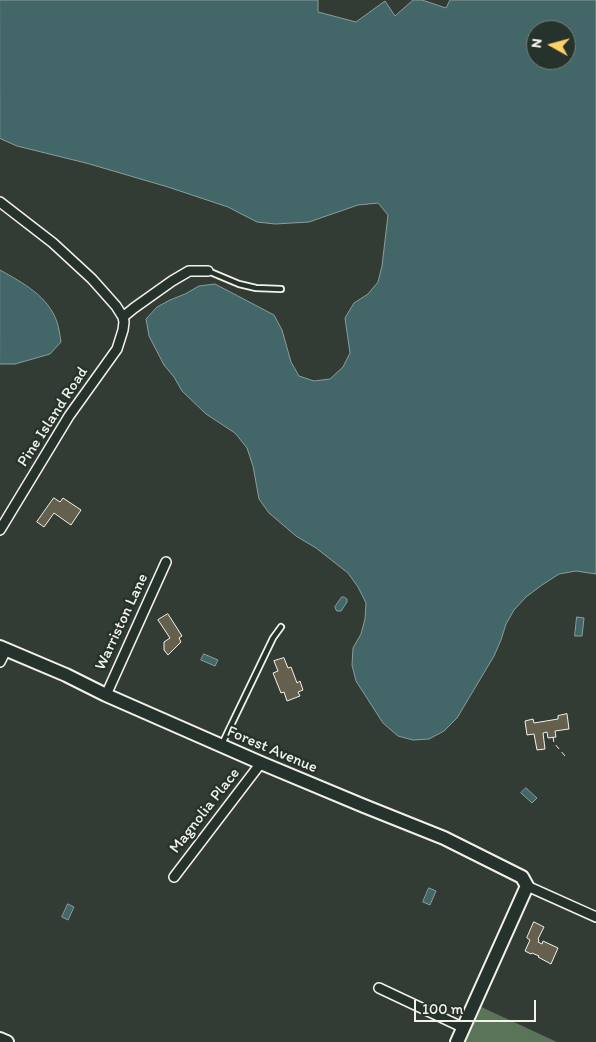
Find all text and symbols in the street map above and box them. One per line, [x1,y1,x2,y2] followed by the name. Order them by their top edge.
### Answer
[526,20,576,70] north arrow
[528,38,546,49] text: N
[14,363,92,471] street label: Pine Island Road
[91,571,153,673] street label: Warriston Lane
[224,722,320,778] street label: Forest Avenue
[166,764,244,858] street label: Magnolia Place
[416,990,538,1022] scale bar
[422,1000,463,1018] text: 100 m

